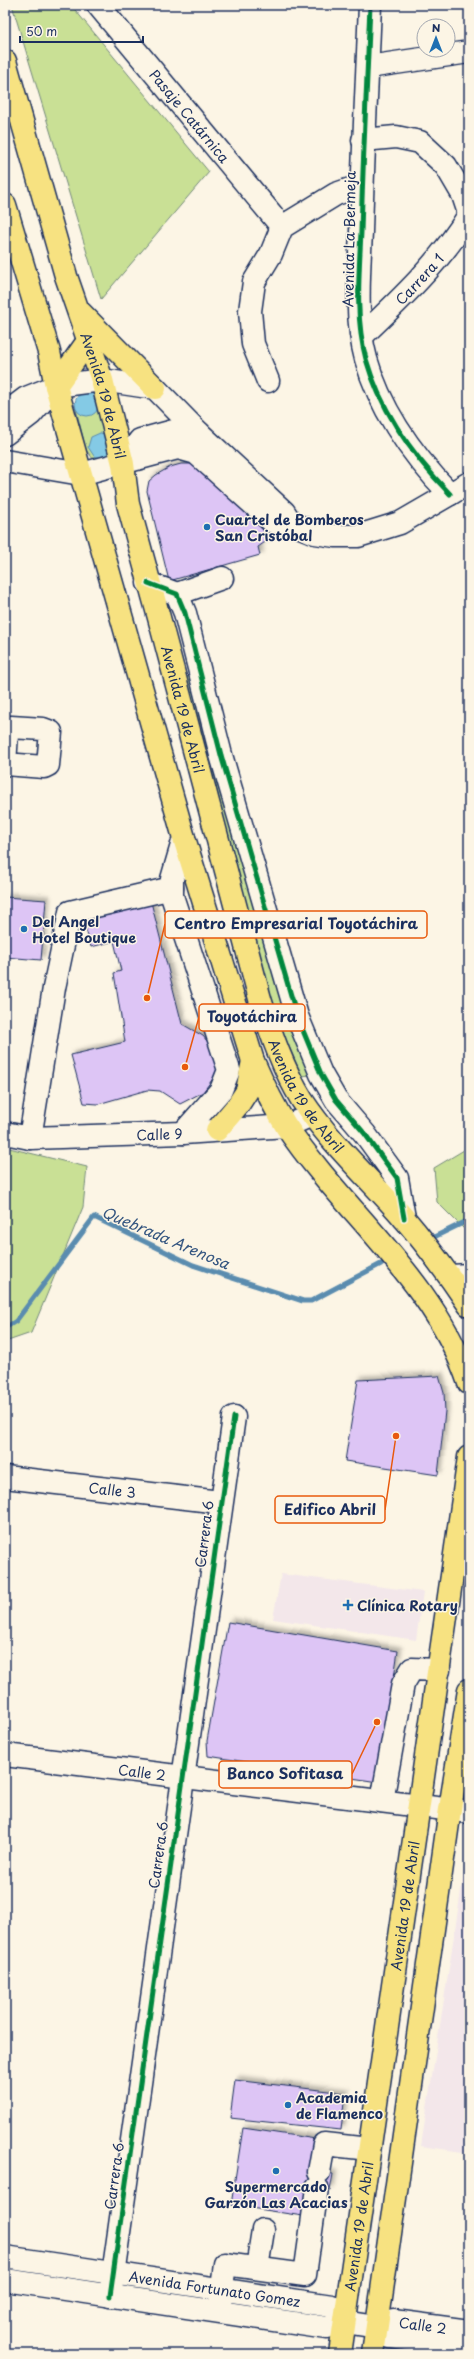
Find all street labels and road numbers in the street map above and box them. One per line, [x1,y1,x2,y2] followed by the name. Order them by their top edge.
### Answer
[145,65,235,167] street label: Pasaje Catárnica
[337,170,361,307] street label: Avenida La Bermeja
[390,248,449,309] street label: Carrera 1
[76,329,132,461] street label: Avenida 19 de Abril
[156,643,210,775] street label: Avenida 19 de Abril
[264,1036,349,1157] street label: Avenida 19 de Abril
[136,1123,183,1145] street label: Calle 9
[88,1476,137,1503] street label: Calle 3
[189,1499,219,1569] street label: Carrera 6
[117,1758,167,1785] street label: Calle 2
[143,1820,173,1890] street label: Carrera 6
[385,1839,424,1972] street label: Avenida 19 de Abril
[99,2141,129,2211] street label: Carrera 6
[339,2160,378,2293] street label: Avenida 19 de Abril
[128,2265,302,2312] street label: Avenida Fortunato Gomez
[398,2311,448,2338] street label: Calle 2

